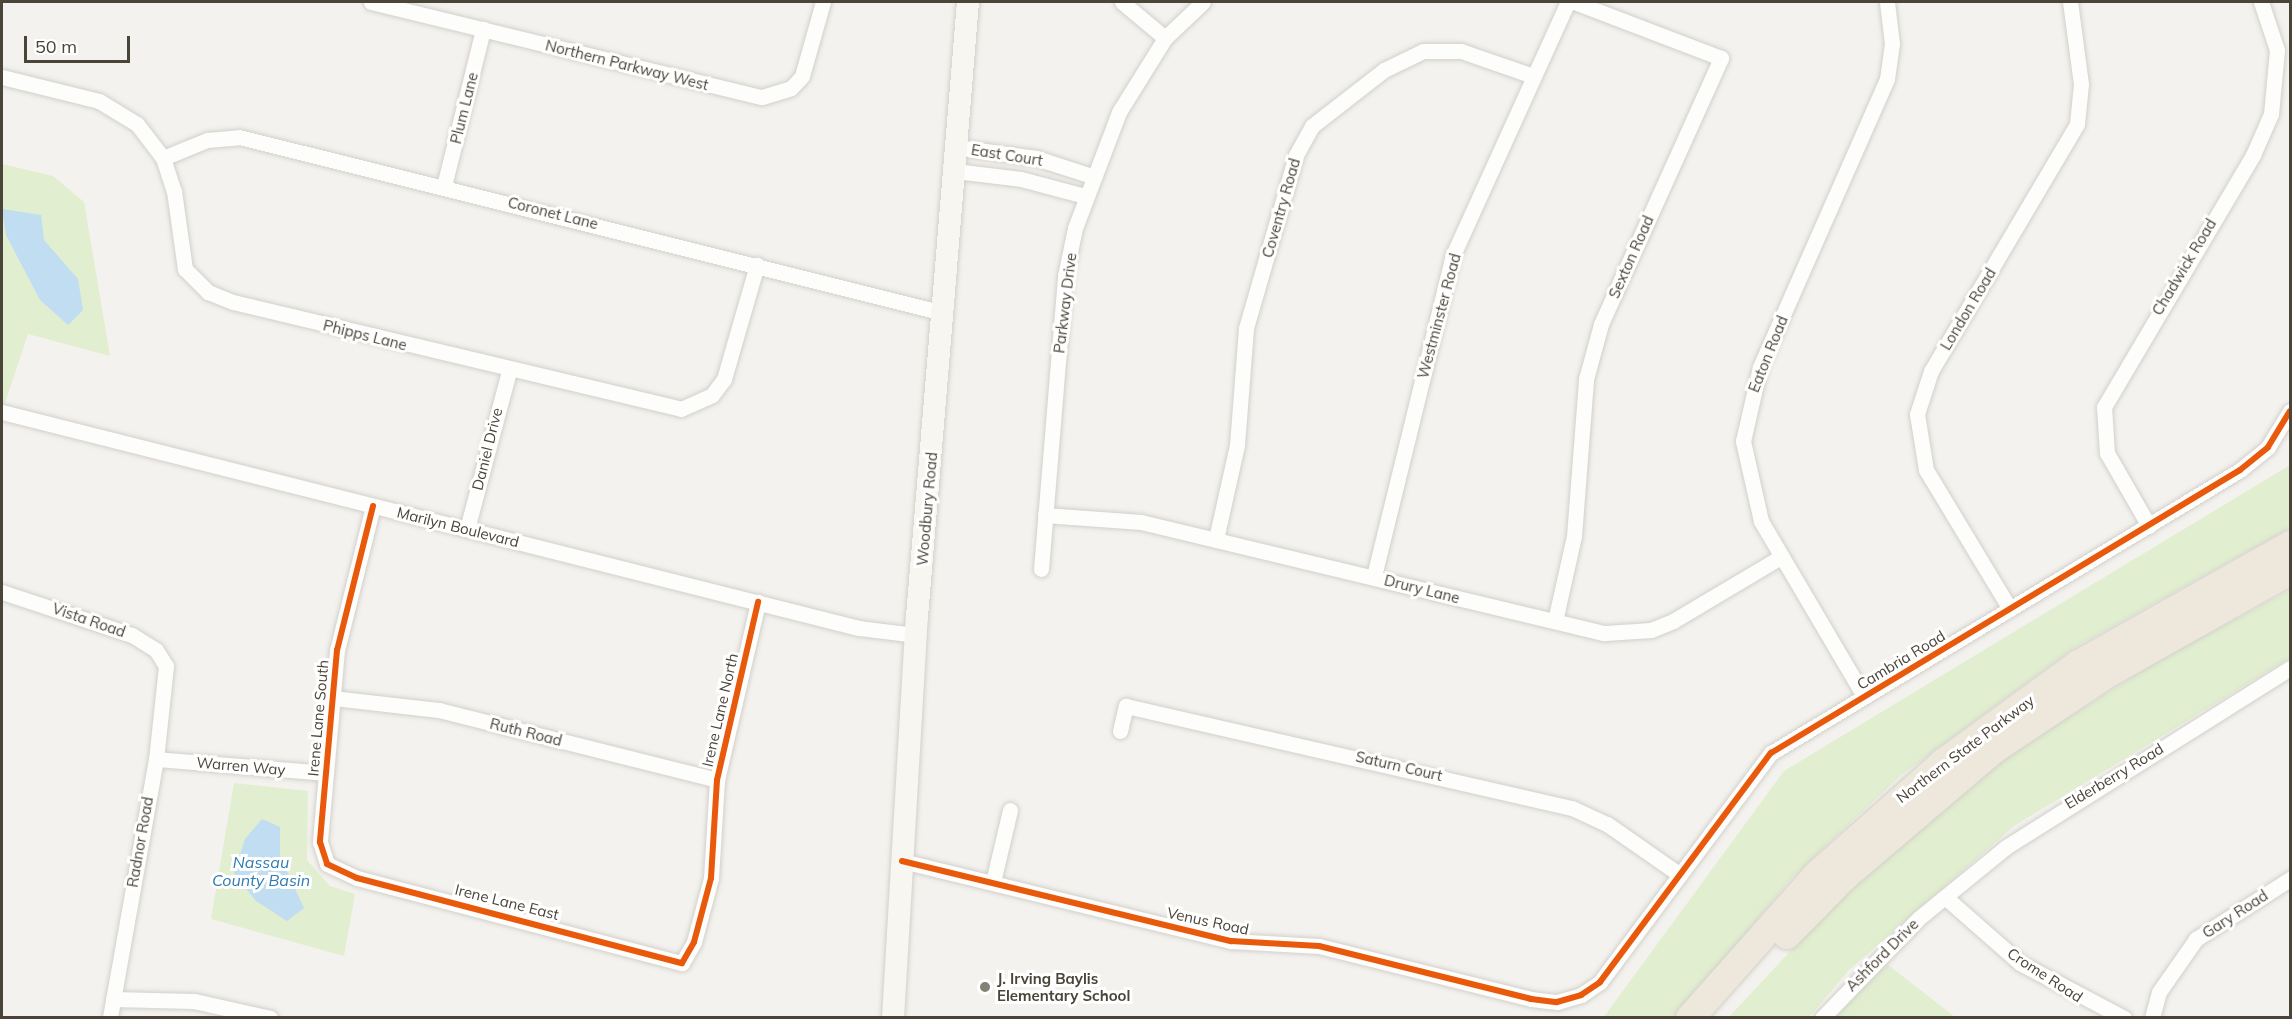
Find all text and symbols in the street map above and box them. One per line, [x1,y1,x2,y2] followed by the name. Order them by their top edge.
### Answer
[27,24,134,62] scale bar
[35,35,77,58] text: 50 m
[544,36,710,94] street label: Northern Parkway West
[446,70,482,146] street label: Plum Lane
[970,140,1044,170] street label: East Court
[1258,156,1304,260] street label: Coventry Road
[506,193,600,233] street label: Coronet Lane
[1605,213,1657,301] street label: Sexton Road
[2148,215,2220,319] street label: Chadwick Road
[1414,251,1464,381] street label: Westminster Road
[1050,252,1080,354] street label: Parkway Drive
[1936,265,2000,353] street label: London Road
[1744,313,1792,395] street label: Eaton Road
[321,316,409,354] street label: Phipps Lane
[468,406,506,492] street label: Daniel Drive
[913,451,941,567] street label: Woodbury Road
[395,503,521,551] street label: Marilyn Boulevard
[1382,571,1462,607] street label: Drury Lane
[50,599,128,641] street label: Vista Road
[1854,627,1948,693] street label: Cambria Road
[698,651,742,769] street label: Irene Lane North
[304,659,332,777] street label: Irene Lane South
[1893,691,2037,807] street label: Northern State Parkway
[488,714,564,750] street label: Ruth Road
[2061,739,2167,813] street label: Elderberry Road
[1354,747,1444,785] street label: Saturn Court
[196,753,286,779] street label: Warren Way
[123,795,157,889] street label: Radnor Road
[212,852,310,890] water label: Nassau County Basin
[453,880,561,924] street label: Irene Lane East
[2199,886,2271,942] street label: Gary Road
[1165,904,1251,938] street label: Venus Road
[1842,915,1922,995] street label: Ashford Drive
[2004,944,2086,1006] street label: Crome Road
[997,969,1130,1004] place label: J. Irving Baylis Elementary School
[978,980,992,994] marker: J. Irving Baylis Elementary School

